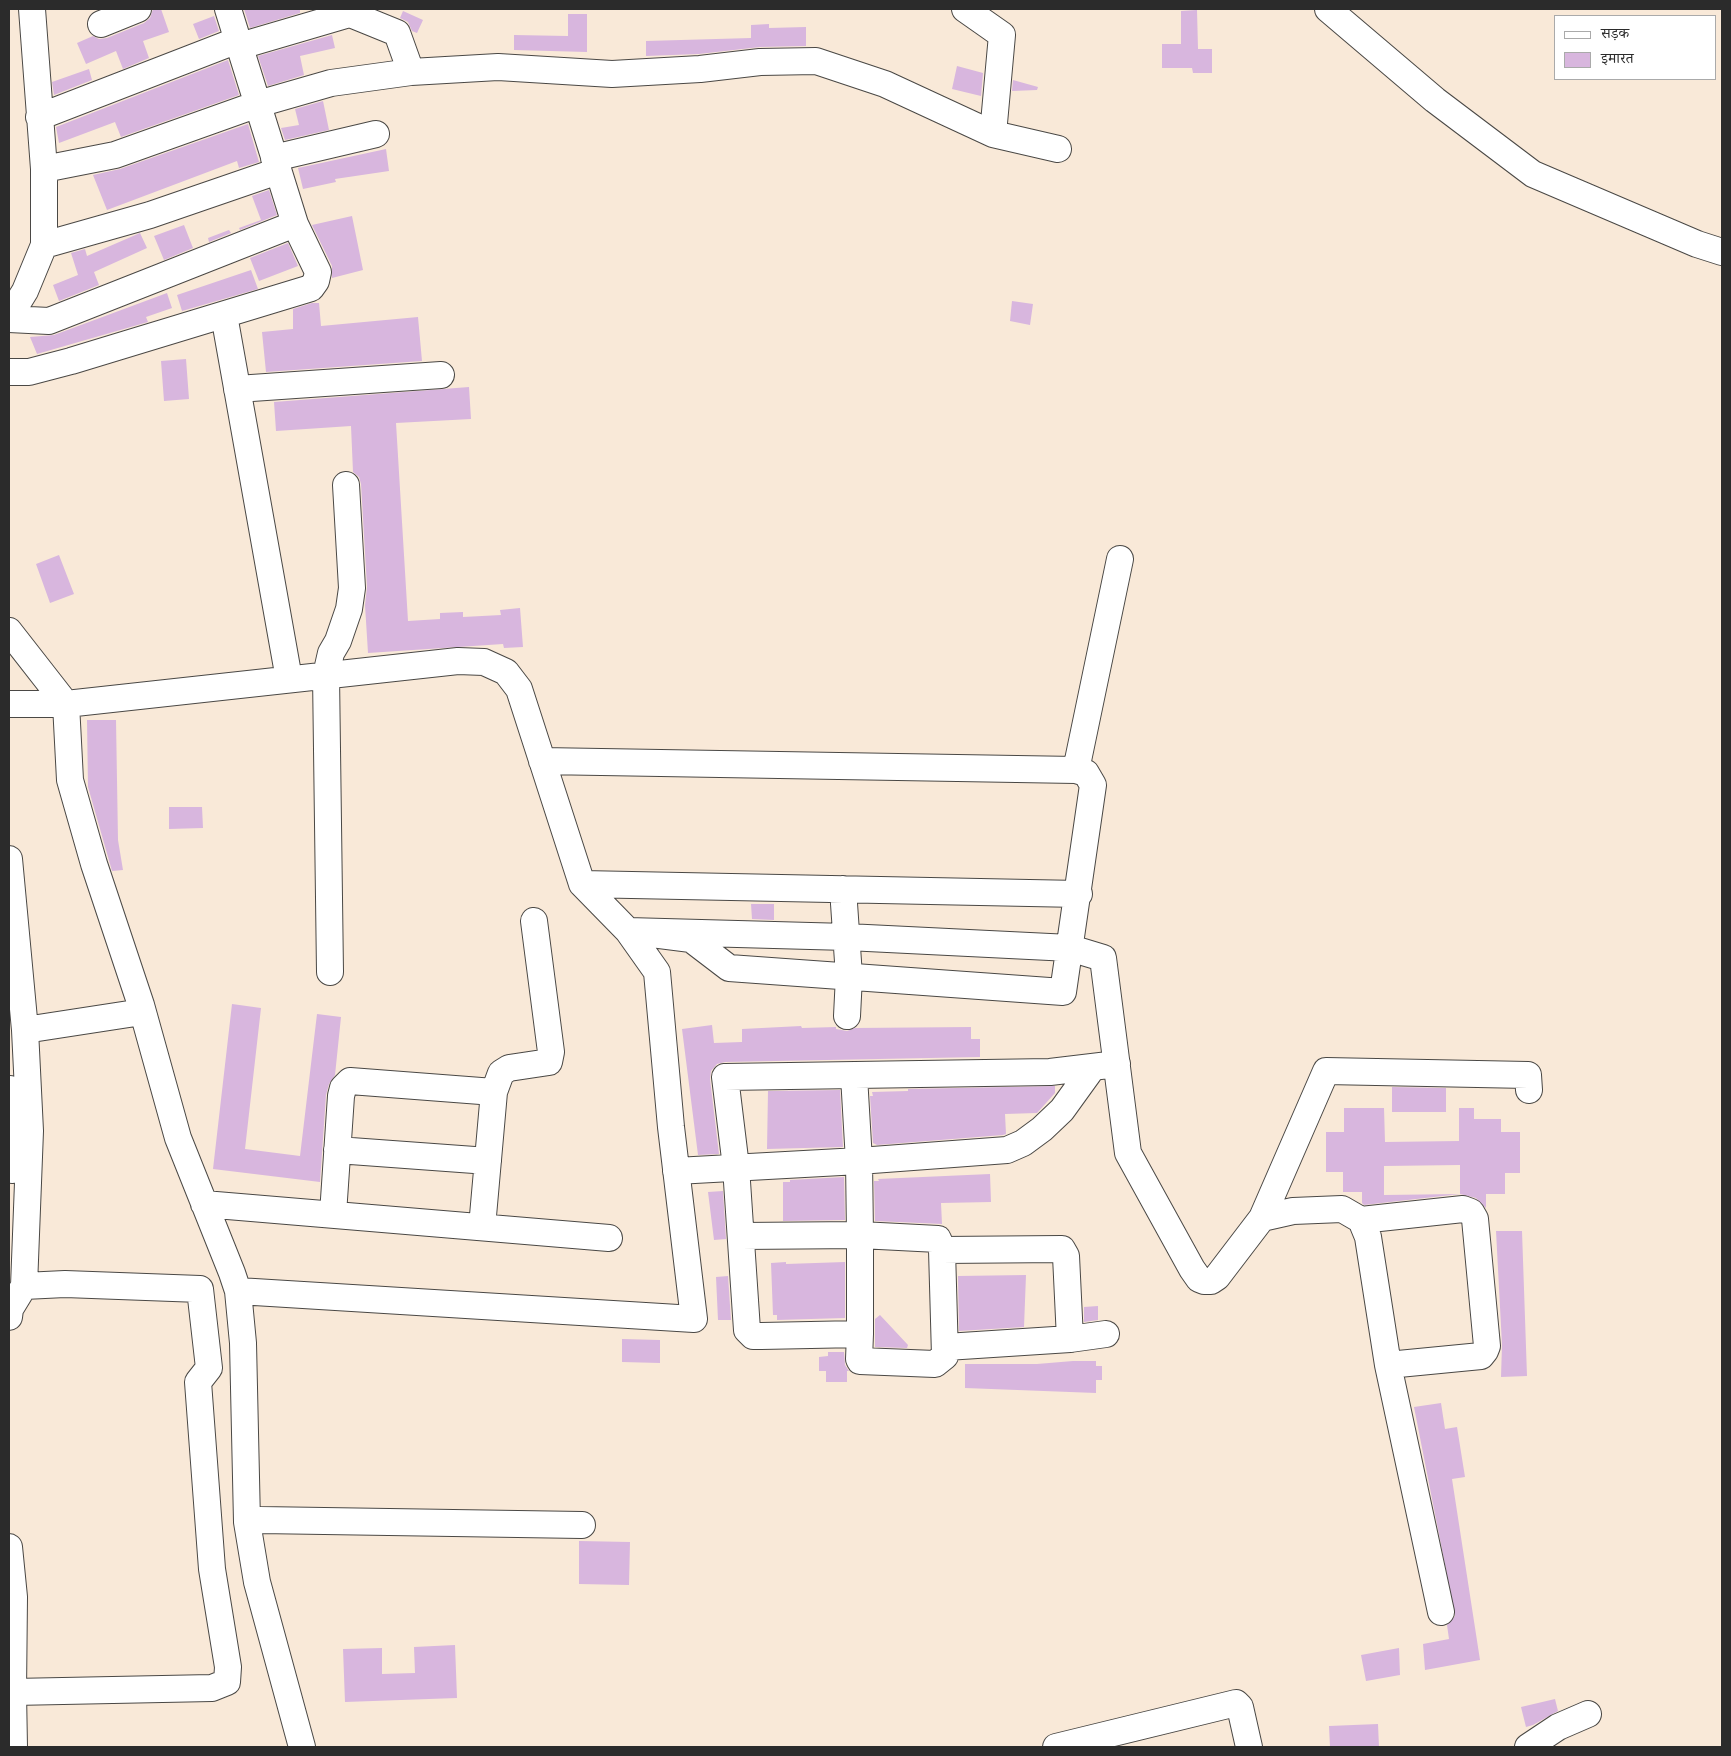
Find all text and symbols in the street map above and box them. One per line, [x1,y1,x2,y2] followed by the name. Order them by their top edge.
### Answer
[1554,15,1716,80] legend
[1601,22,1629,43] text: सड़क
[1601,47,1634,68] text: इमारत

